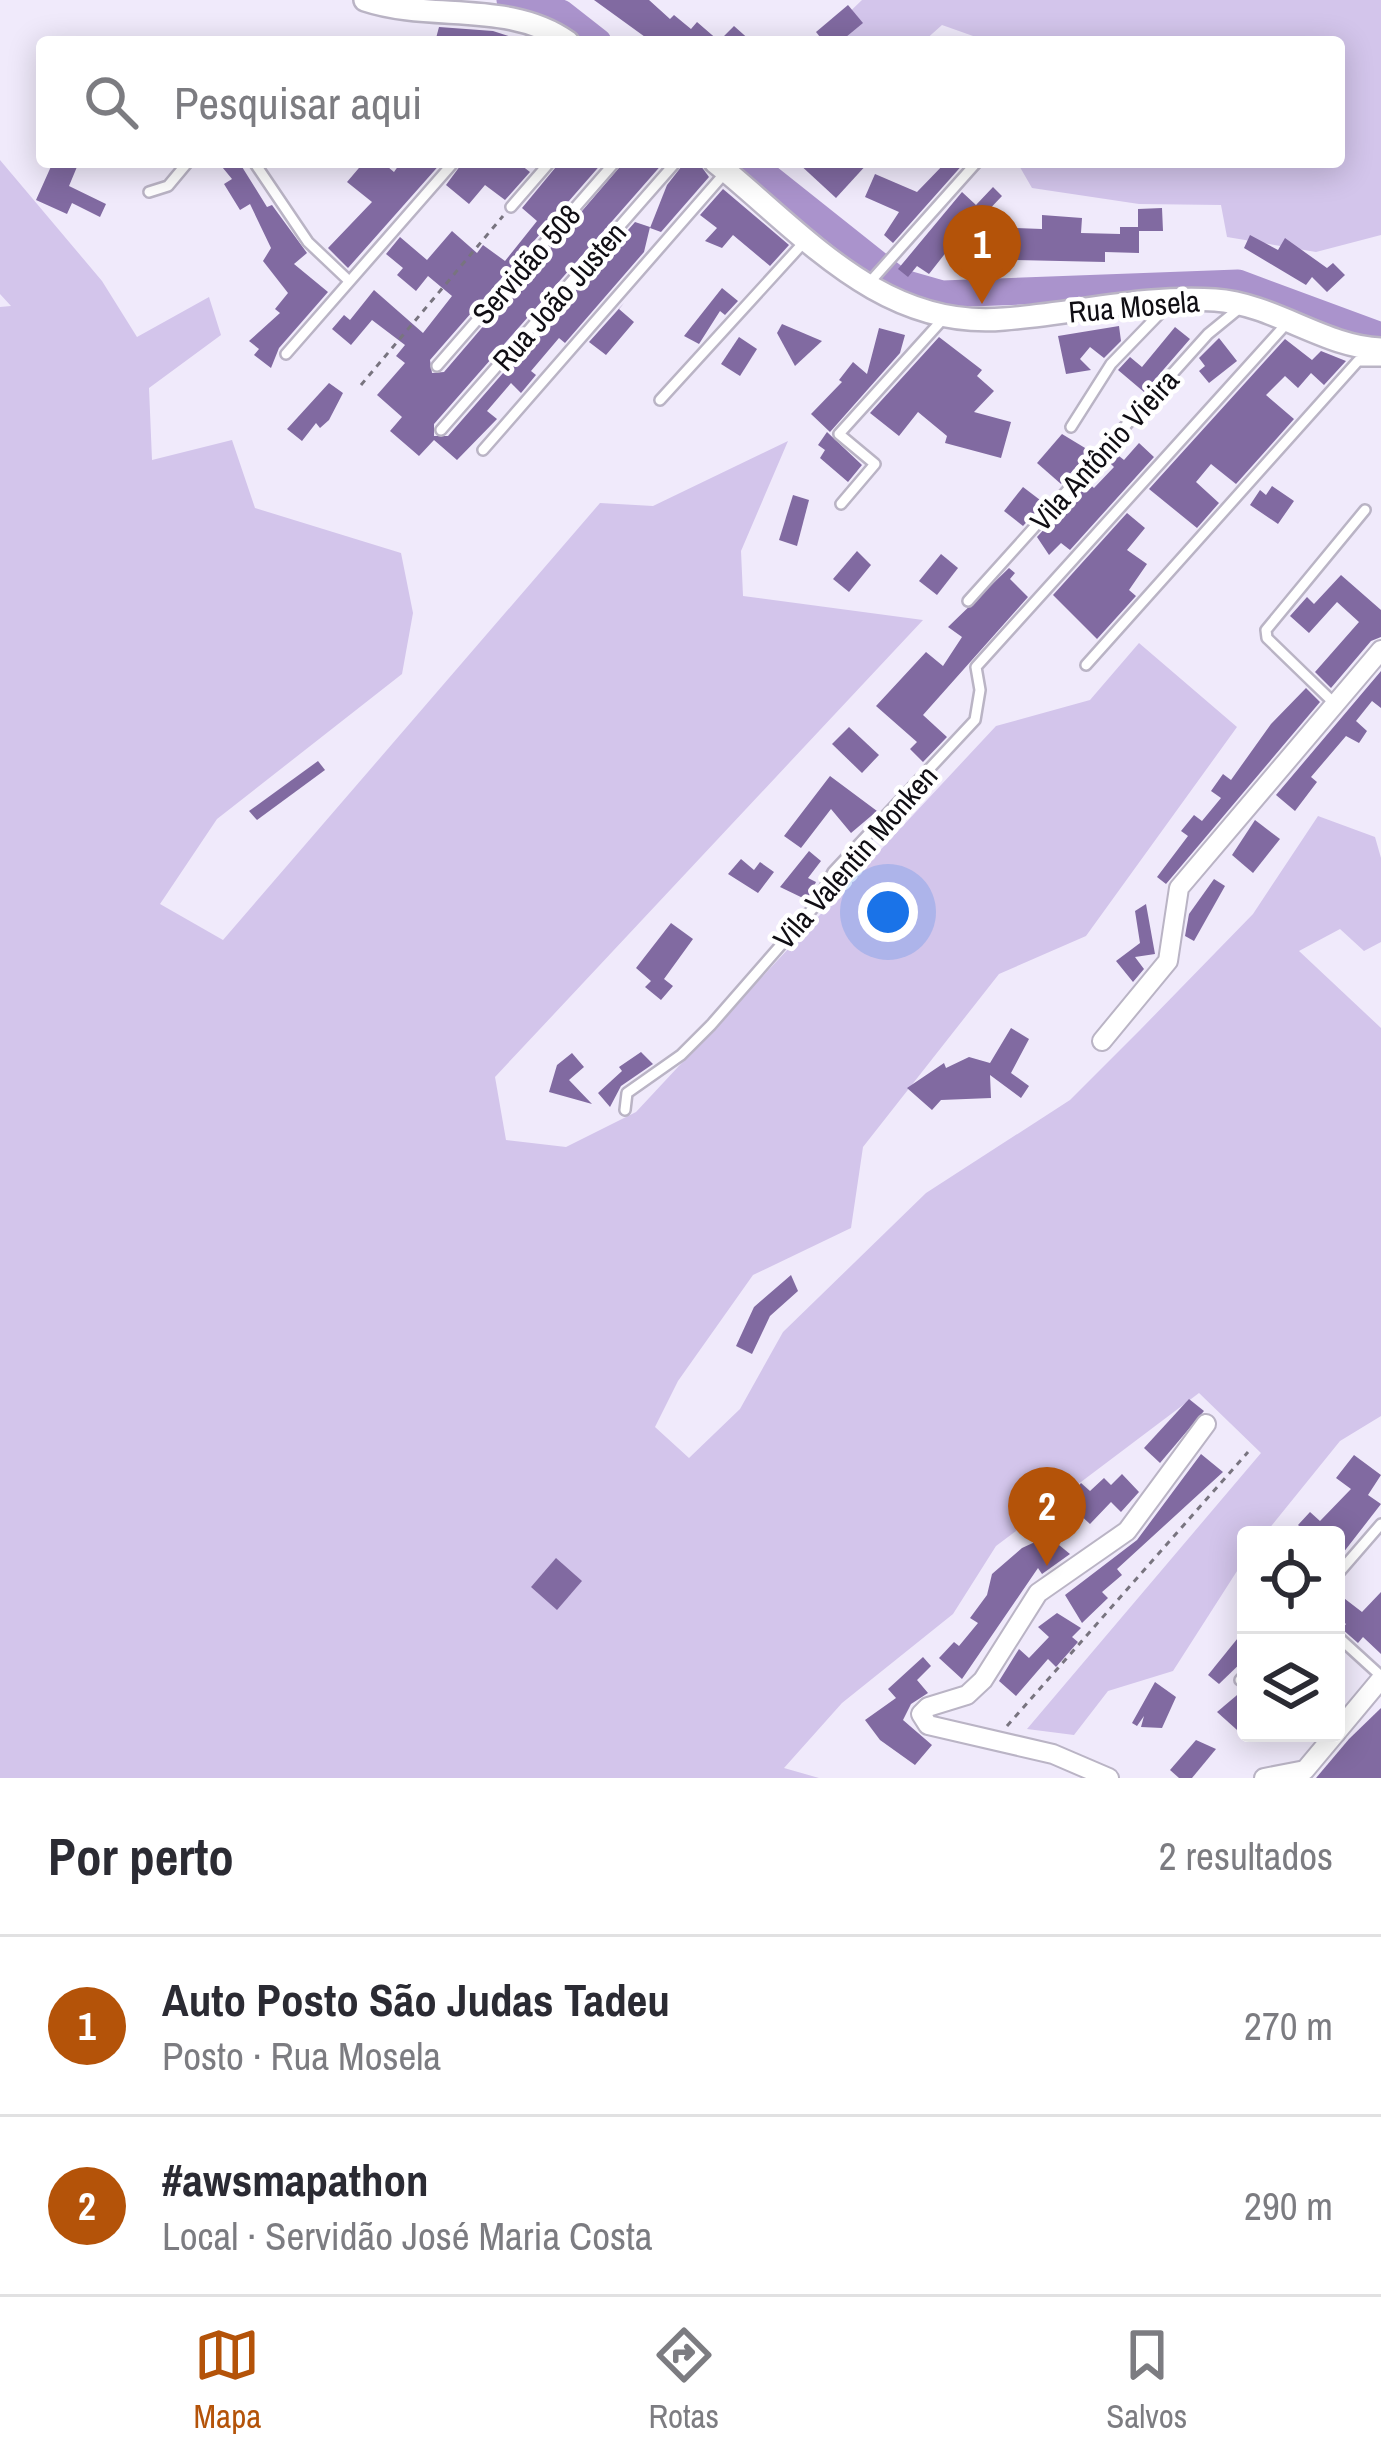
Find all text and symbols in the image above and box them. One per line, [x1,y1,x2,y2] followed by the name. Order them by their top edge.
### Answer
[36,36,1345,168] search box
[78,69,144,135] icon: search
[174,72,422,133] text: Pesquisar aqui
[463,196,589,332] street label: Servidão 508
[943,205,1021,304] pin: 1
[483,213,635,379] street label: Rua João Justen
[1067,280,1201,332] street label: Rua Mosela
[1021,360,1187,539] street label: Vila Antônio Vieira
[764,756,946,958] street label: Vila Valentin Monken
[858,882,918,942] your location
[1008,1467,1086,1566] pin: 2
[1237,1526,1345,1742] map controls
[1237,1526,1345,1634] button: locate
[1237,1634,1345,1742] button: layers
[48,1822,234,1891] text: Por perto
[1159,1830,1333,1882] text: 2 resultados
[162,1969,670,2030] text: Auto Posto São Judas Tadeu
[78,2000,96,2052] text: 1
[1244,2000,1333,2052] text: 270 m
[162,2030,441,2082] text: Posto · Rua Mosela
[162,2149,429,2210] text: #awsmapathon
[78,2180,96,2232] text: 2
[1244,2180,1333,2232] text: 290 m
[162,2210,653,2262] text: Local · Servidão José Maria Costa
[194,2322,261,2438] tab: Mapa
[648,2322,719,2438] tab: Rotas
[1106,2322,1187,2438] tab: Salvos

